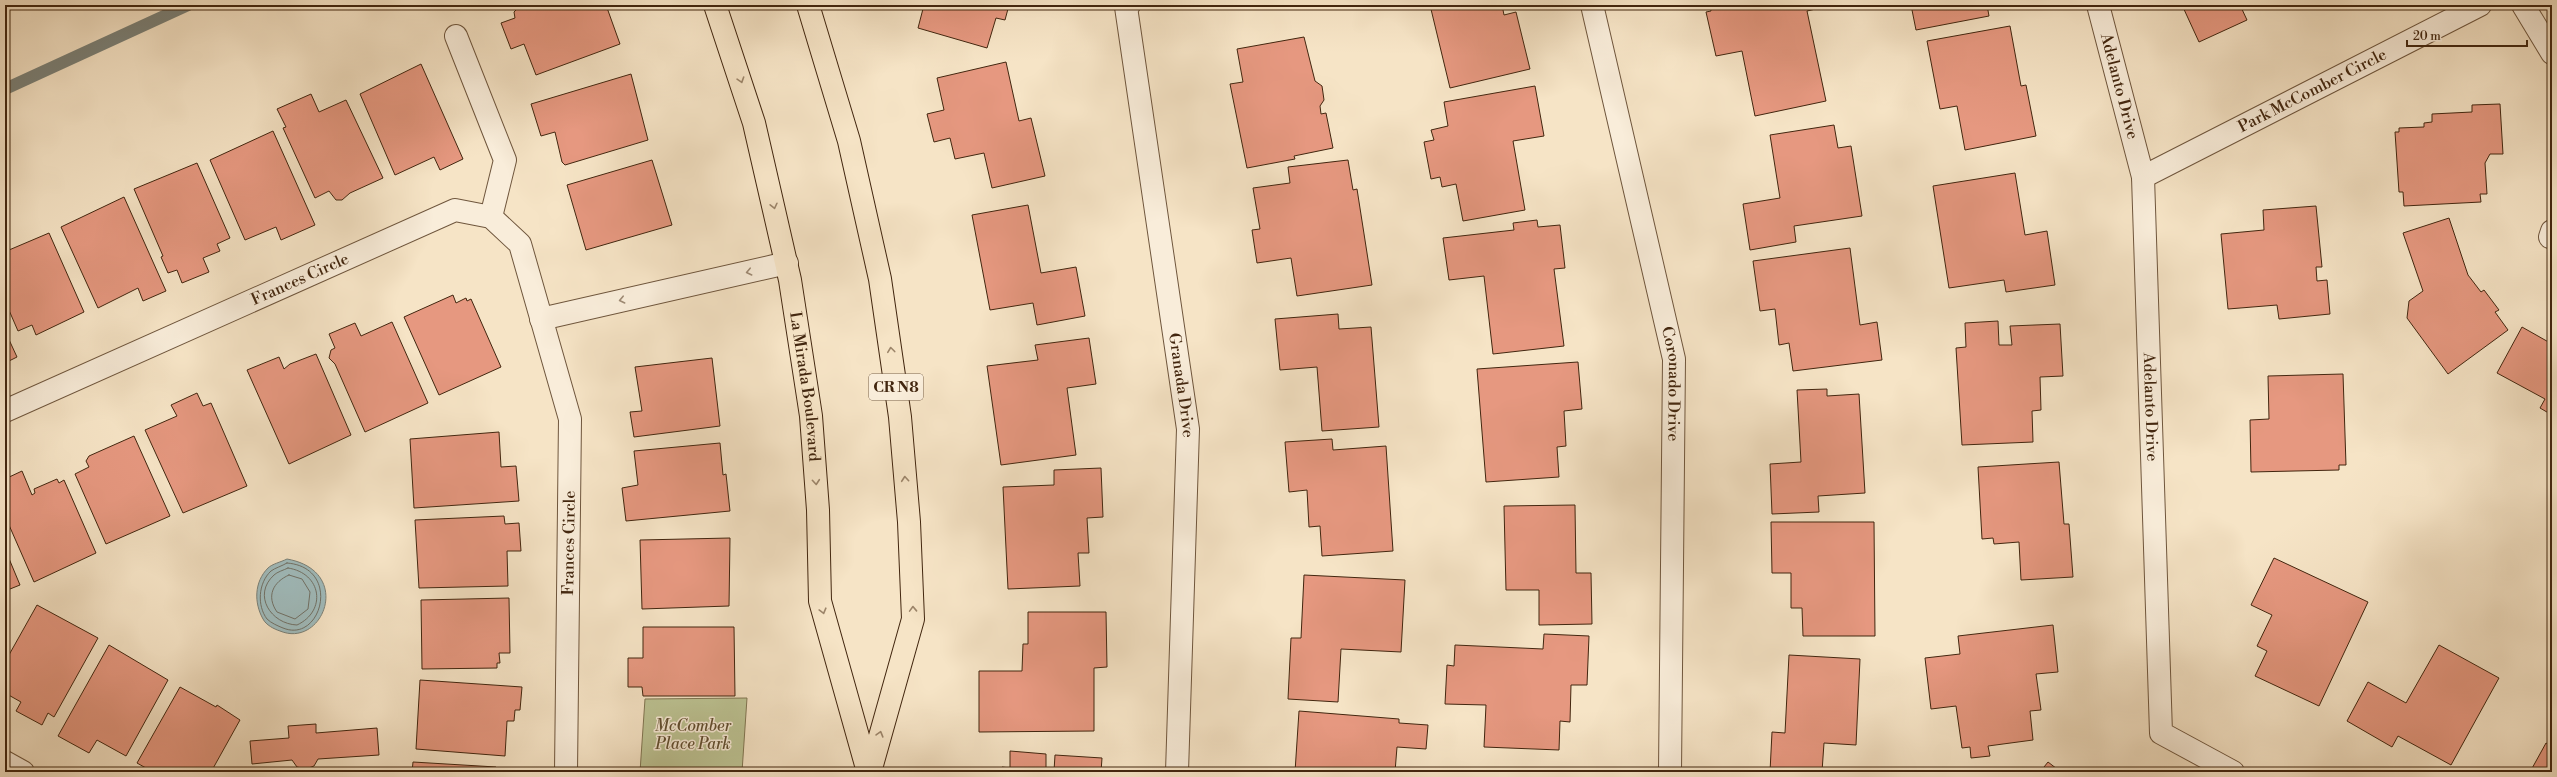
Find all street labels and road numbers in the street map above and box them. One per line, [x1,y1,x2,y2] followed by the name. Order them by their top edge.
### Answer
[2096,30,2143,141] street label: Adelanto Drive
[2235,44,2390,137] street label: Park McComber Circle
[248,249,352,310] street label: Frances Circle
[785,310,824,462] street label: La Mirada Boulevard
[1657,324,1684,441] street label: Coronado Drive
[1164,332,1198,438] street label: Granada Drive
[2139,351,2162,462] street label: Adelanto Drive
[869,374,923,400] road number: CR N8
[558,490,580,596] street label: Frances Circle

